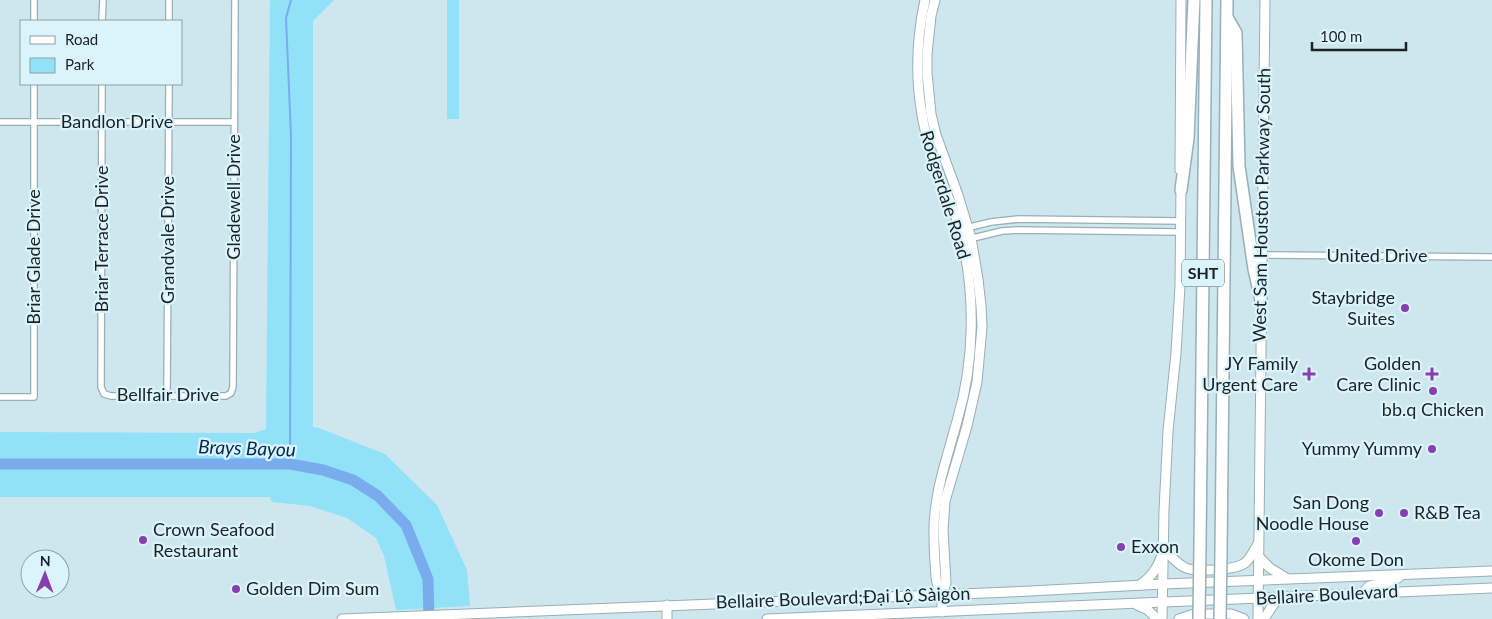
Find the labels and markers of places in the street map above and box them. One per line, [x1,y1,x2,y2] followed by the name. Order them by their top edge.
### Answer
[1311,286,1395,329] place label: Staybridge Suites
[1399,302,1411,314] marker: Staybridge Suites
[1202,352,1299,395] place label: JY Family Urgent Care
[1336,352,1421,395] place label: Golden Care Clinic
[1302,367,1316,381] marker: JY Family Urgent Care
[1425,367,1439,381] marker: Golden Care Clinic
[1427,385,1439,397] marker: bb.q Chicken
[1382,398,1484,420] place label: bb.q Chicken
[1302,437,1423,459] place label: Yummy Yummy
[1426,443,1438,455] marker: Yummy Yummy
[1256,491,1369,534] place label: San Dong Noodle House
[1414,501,1481,523] place label: R&B Tea
[1373,507,1385,519] marker: San Dong Noodle House
[1398,507,1410,519] marker: R&B Tea
[153,518,275,561] place label: Crown Seafood Restaurant
[137,534,149,546] marker: Crown Seafood Restaurant
[1131,535,1179,557] place label: Exxon
[1350,535,1362,547] marker: Okome Don
[1115,541,1127,553] marker: Exxon
[1308,548,1404,570] place label: Okome Don
[246,577,379,599] place label: Golden Dim Sum
[230,583,242,595] marker: Golden Dim Sum

